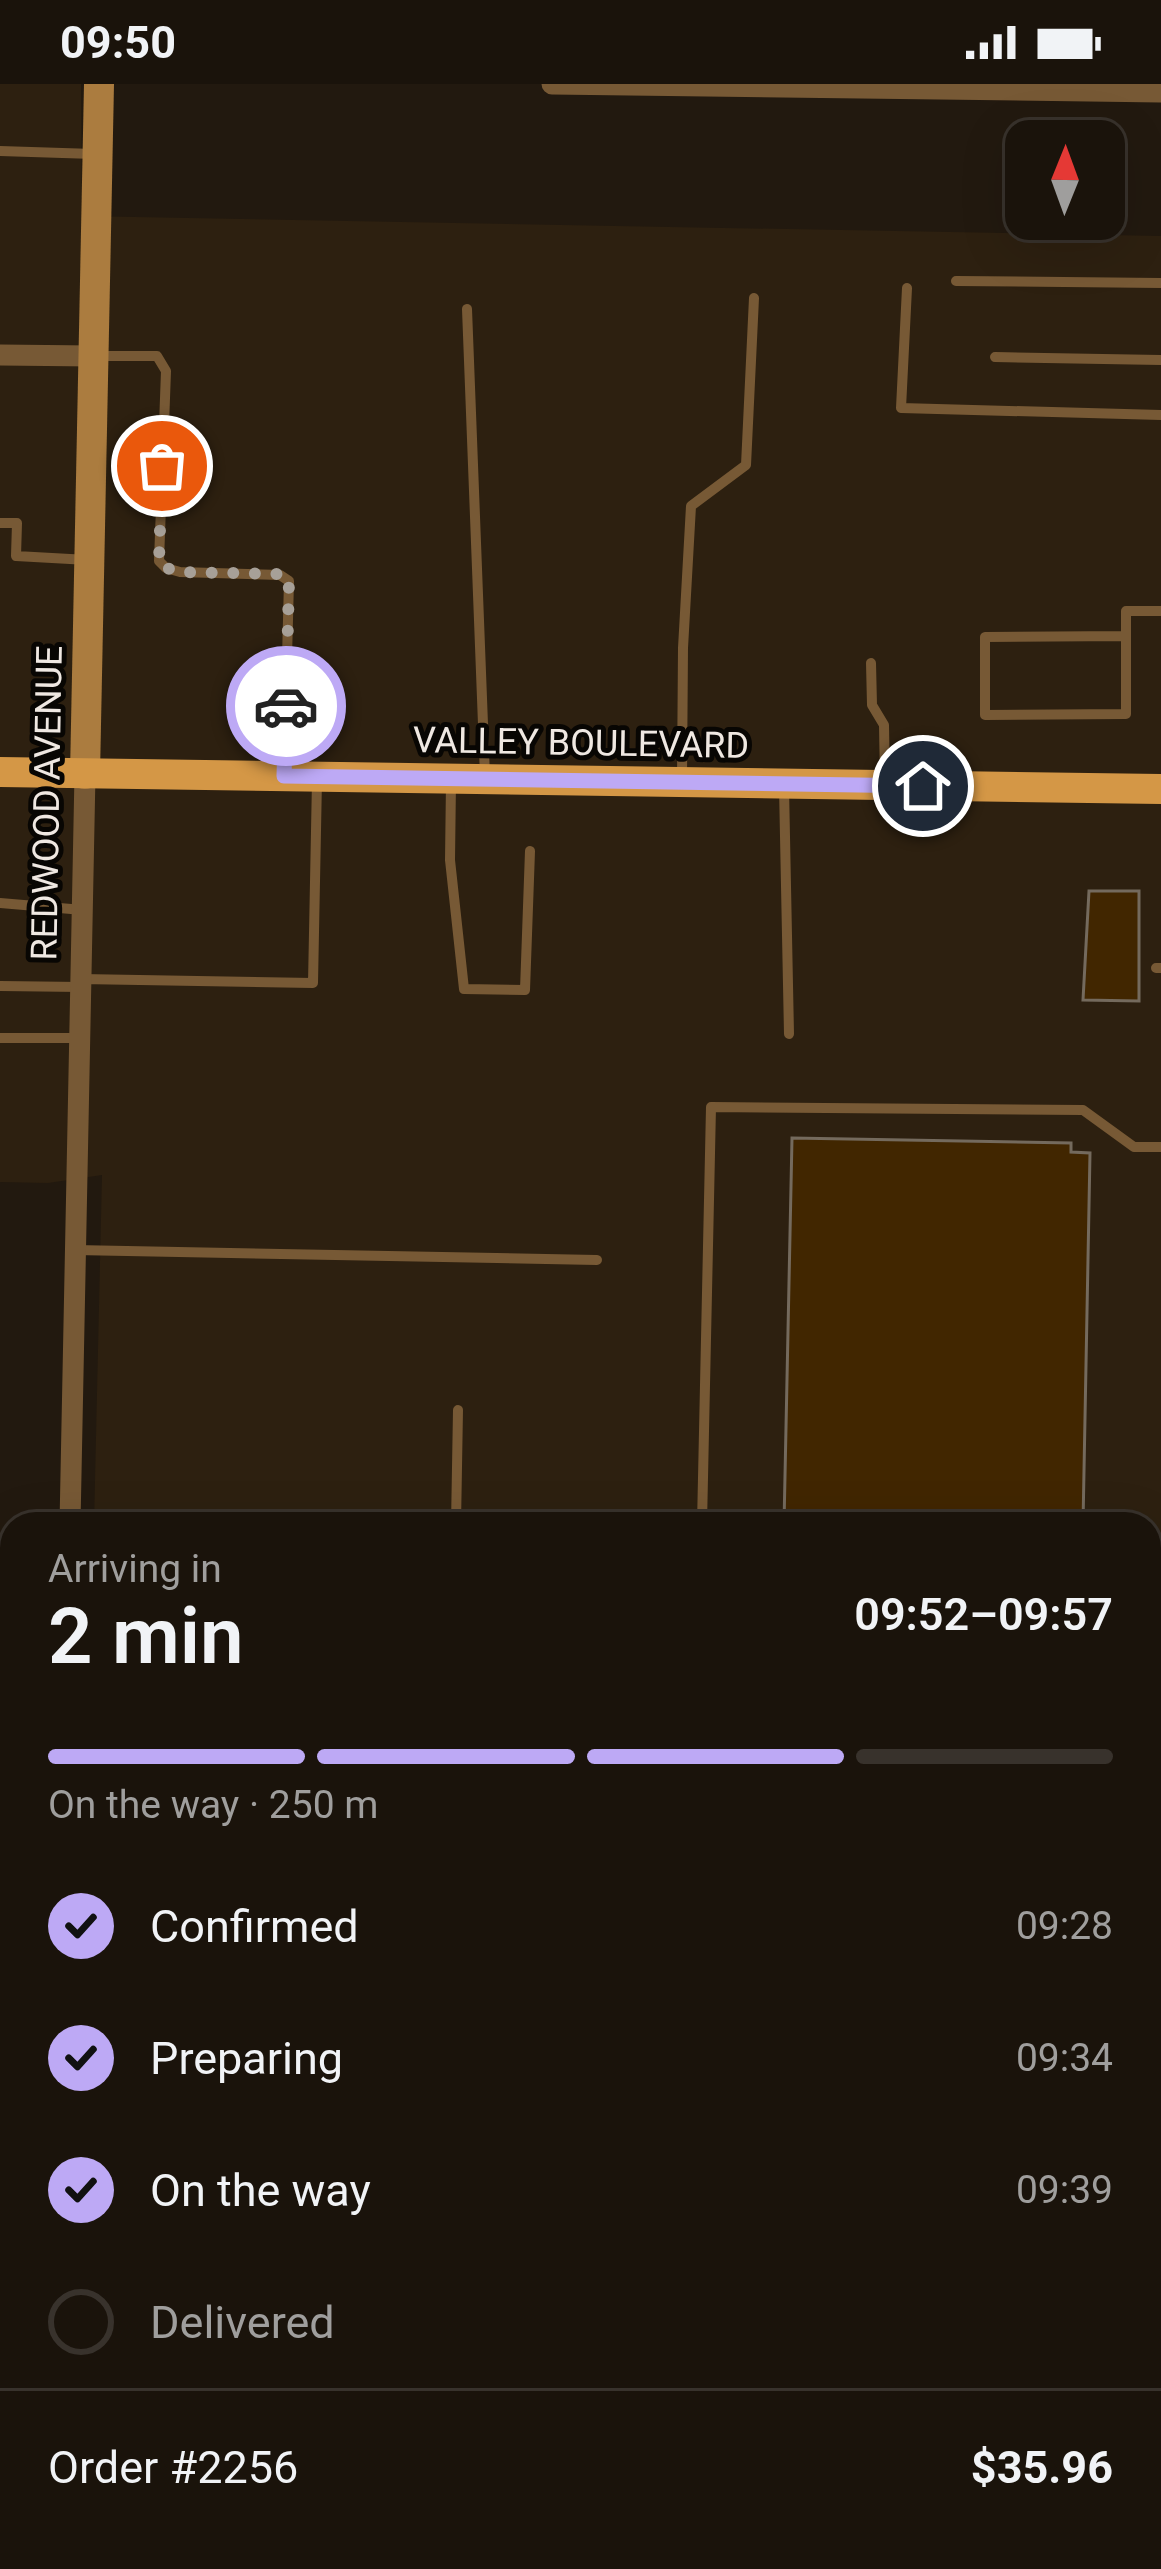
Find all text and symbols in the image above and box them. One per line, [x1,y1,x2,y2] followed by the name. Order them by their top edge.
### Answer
[60,16,176,69] text: 09:50
[1005,120,1125,240] north arrow
[1005,120,1125,240] map controls
[111,415,213,517] pin
[129,433,195,499] icon: bag
[23,645,71,961] street label: REDWOOD AVENUE
[226,646,346,766] courier
[253,673,319,739] icon: car
[413,719,749,767] street label: VALLEY BOULEVARD
[872,735,974,837] pin
[890,753,956,819] icon: home
[48,1546,222,1592] text: Arriving in
[854,1588,1113,1641] text: 09:52–09:57
[48,1591,244,1682] text: 2 min
[48,1782,379,1828] text: On the way · 250 m
[48,1893,114,1959] icon: check
[150,1900,359,1953] text: Confirmed
[1016,1903,1113,1949] text: 09:28
[48,2025,114,2091] icon: check
[150,2032,343,2085] text: Preparing
[1016,2035,1113,2081] text: 09:34
[48,2157,114,2223] icon: check
[150,2164,371,2217] text: On the way
[1016,2167,1113,2213] text: 09:39
[150,2296,335,2349] text: Delivered
[48,2441,298,2494] text: Order #2256
[971,2441,1113,2494] text: $35.96

